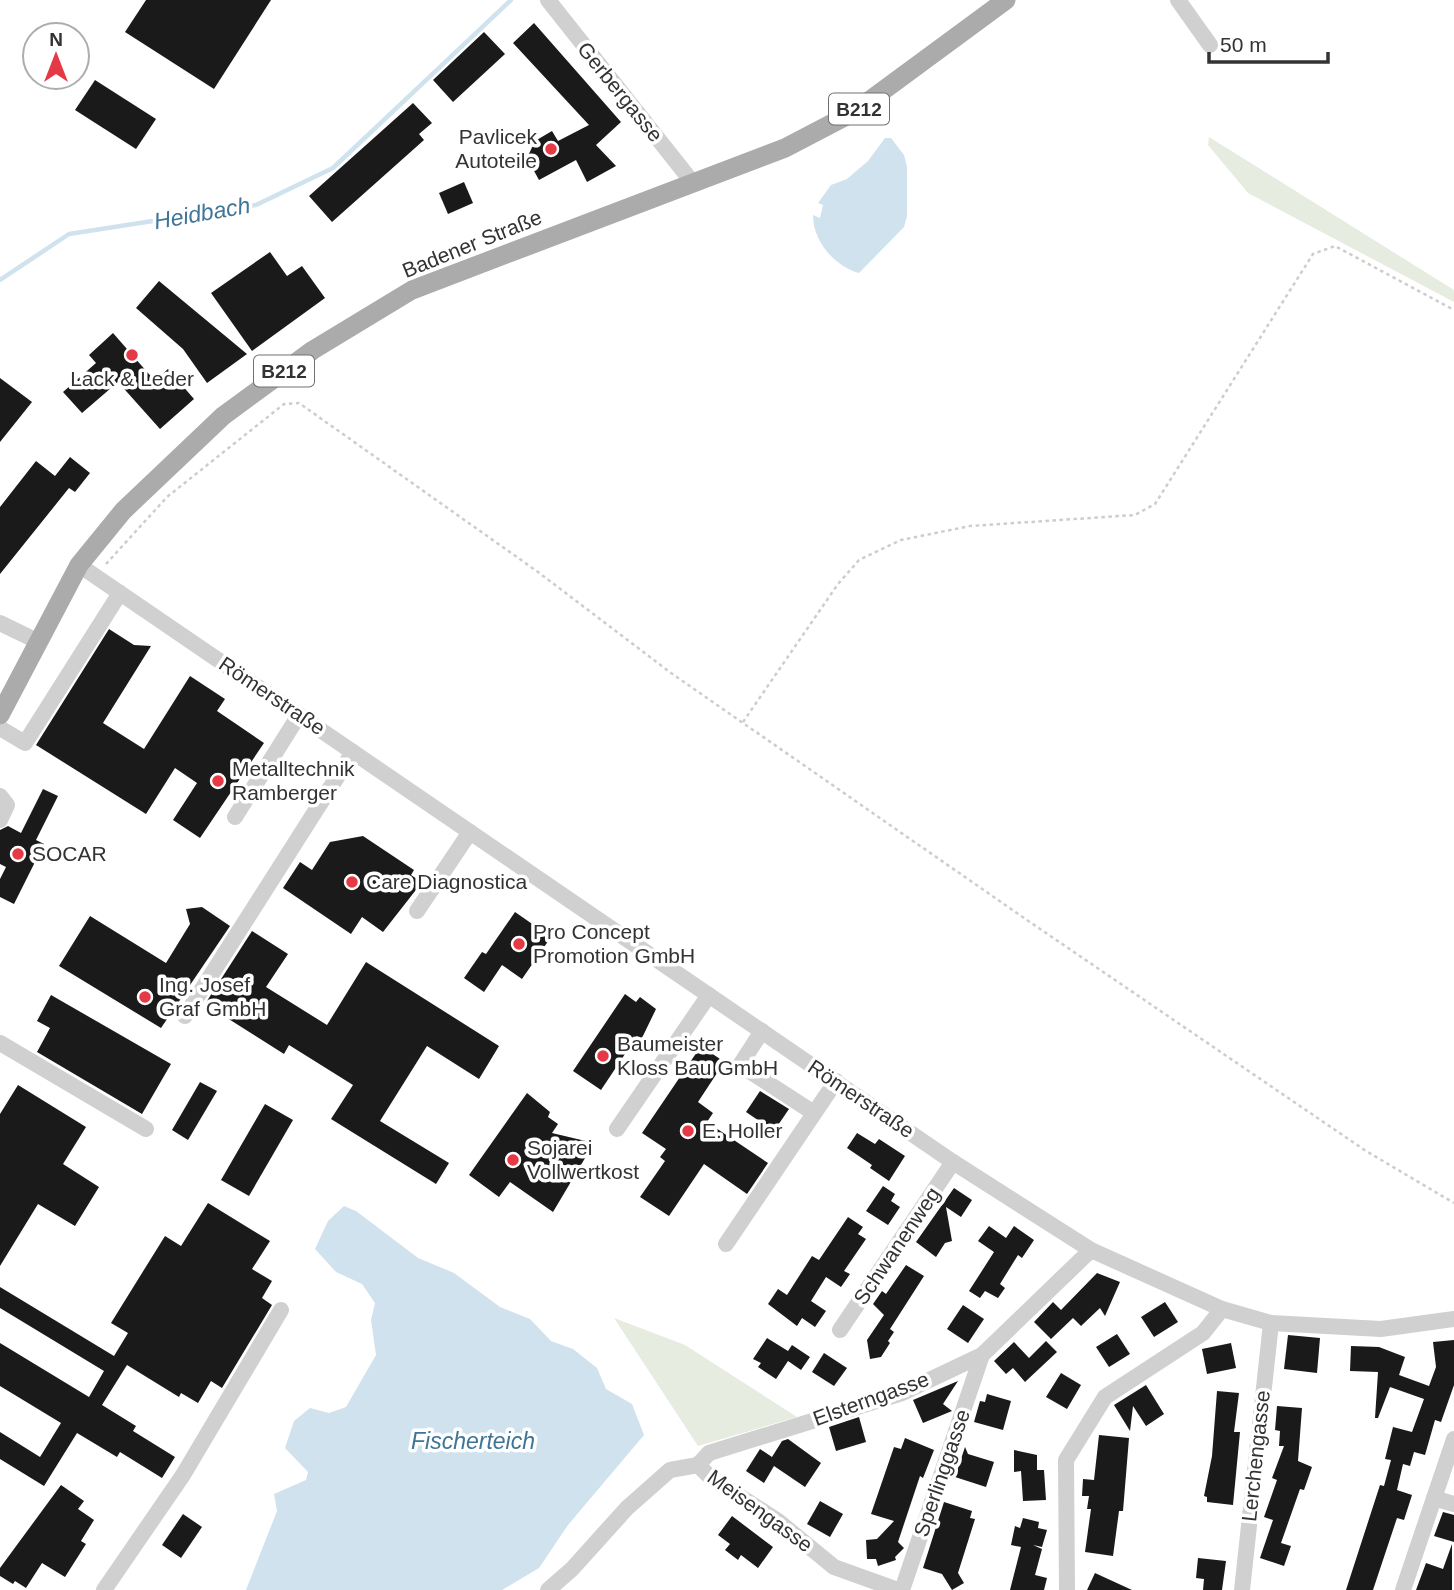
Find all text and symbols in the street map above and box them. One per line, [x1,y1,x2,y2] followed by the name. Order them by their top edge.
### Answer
[21,21,91,91] north arrow
[1209,21,1328,65] scale bar
[49,29,63,50] text: N
[1220,33,1267,56] text: 50 m
[573,37,668,146] street label: Gerbergasse
[829,94,889,124] road number: B212
[455,125,537,172] place label: Pavlicek Autoteile
[543,141,559,157] marker: Pavlicek Autoteile
[152,192,252,234] water label: Heidbach
[399,205,545,282] street label: Badener Straße
[124,347,140,363] marker: Lack & Leder
[254,356,314,386] road number: B212
[70,367,194,390] place label: Lack & Leder
[215,652,330,739] street label: Römerstraße
[232,757,355,804] place label: Metalltechnik Ramberger
[210,773,226,789] marker: Metalltechnik Ramberger
[32,842,107,865] place label: SOCAR
[10,846,26,862] marker: SOCAR
[366,870,527,893] place label: Care Diagnostica
[344,874,360,890] marker: Care Diagnostica
[533,920,695,967] place label: Pro Concept Promotion GmbH
[511,936,527,952] marker: Pro Concept Promotion GmbH
[159,973,266,1020] place label: Ing. Josef Graf GmbH
[137,989,153,1005] marker: Ing. Josef Graf GmbH
[617,1032,778,1079] place label: Baumeister Kloss Bau GmbH
[595,1048,611,1064] marker: Baumeister Kloss Bau GmbH
[804,1055,919,1142] street label: Römerstraße
[702,1119,783,1142] place label: E. Holler
[680,1123,696,1139] marker: E. Holler
[527,1136,639,1183] place label: Sojarei Vollwertkost
[505,1152,521,1168] marker: Sojarei Vollwertkost
[849,1183,944,1309] street label: Schwanenweg
[810,1367,932,1430] street label: Elsterngasse
[1237,1389,1274,1523] street label: Lerchengasse
[909,1406,974,1540] street label: Sperlinggasse
[411,1428,535,1454] water label: Fischerteich
[703,1465,817,1556] street label: Meisengasse

